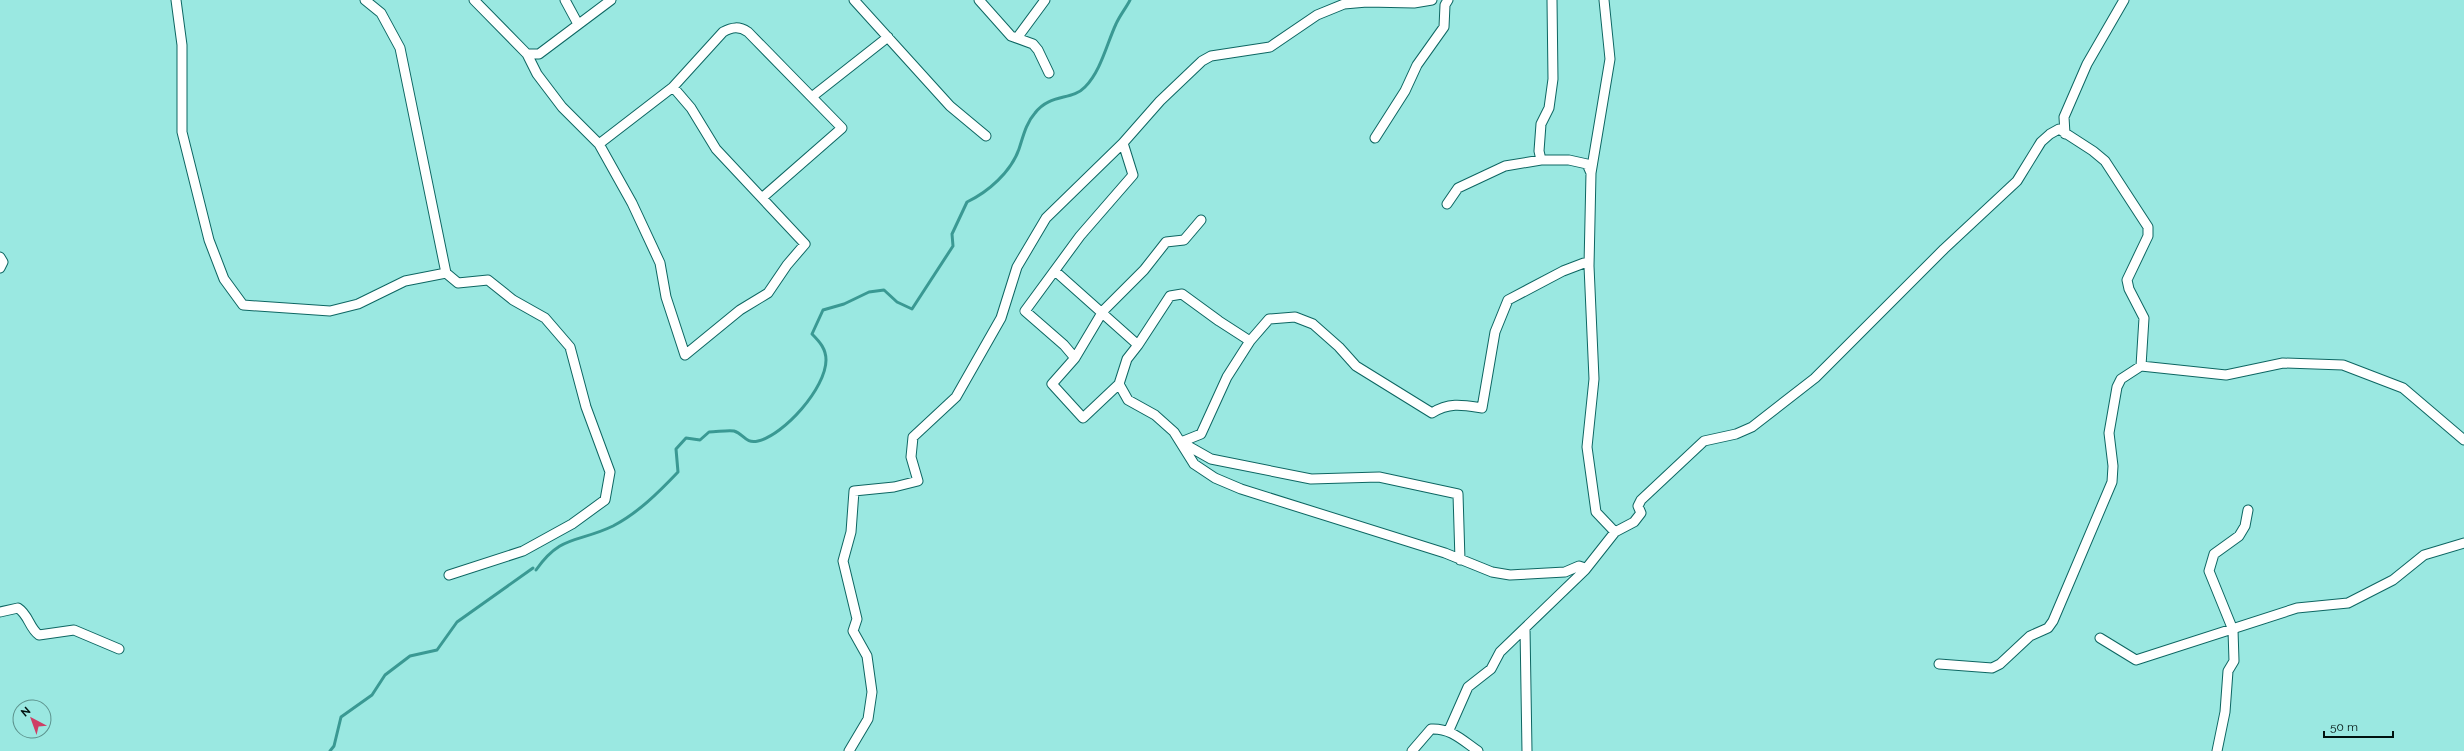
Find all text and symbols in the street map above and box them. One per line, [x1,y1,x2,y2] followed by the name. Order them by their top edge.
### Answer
[12,699,52,739] north arrow
[18,704,33,719] text: N
[2324,713,2393,739] scale bar
[2330,720,2358,734] text: 50 m

